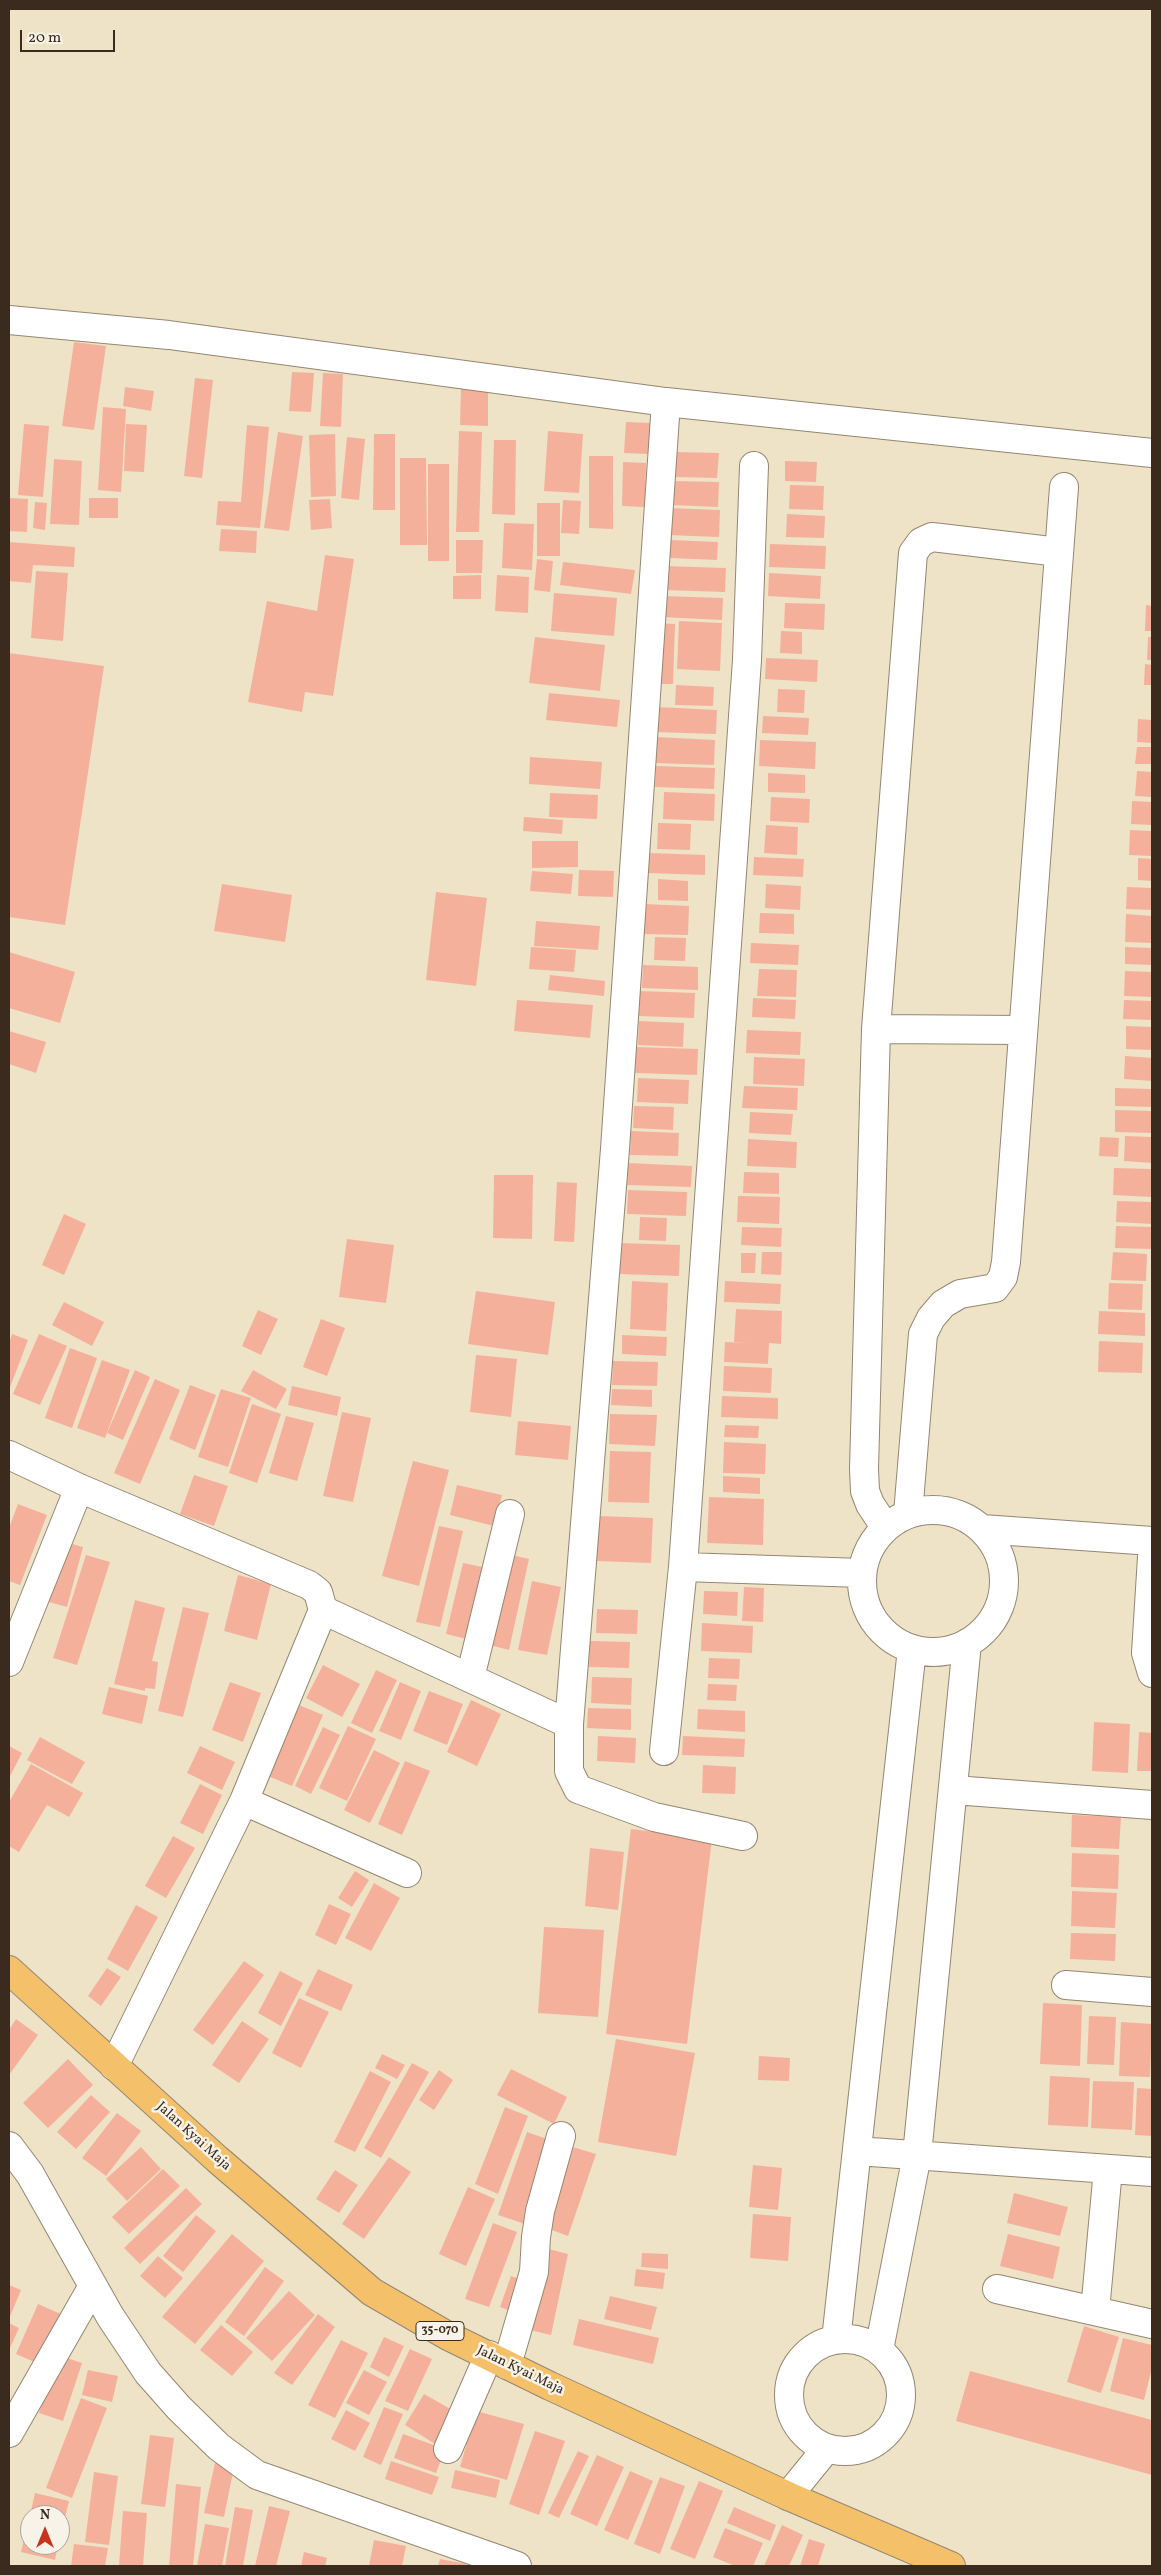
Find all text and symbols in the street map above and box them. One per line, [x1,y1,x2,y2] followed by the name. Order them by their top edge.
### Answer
[22,20,118,52] scale bar
[28,28,61,49] text: 20 m
[152,2099,234,2175] street label: Jalan Kyai Maja
[416,2322,464,2340] road number: 35-070
[474,2343,566,2399] street label: Jalan Kyai Maja
[20,2505,70,2555] north arrow
[40,2506,50,2525] text: N

